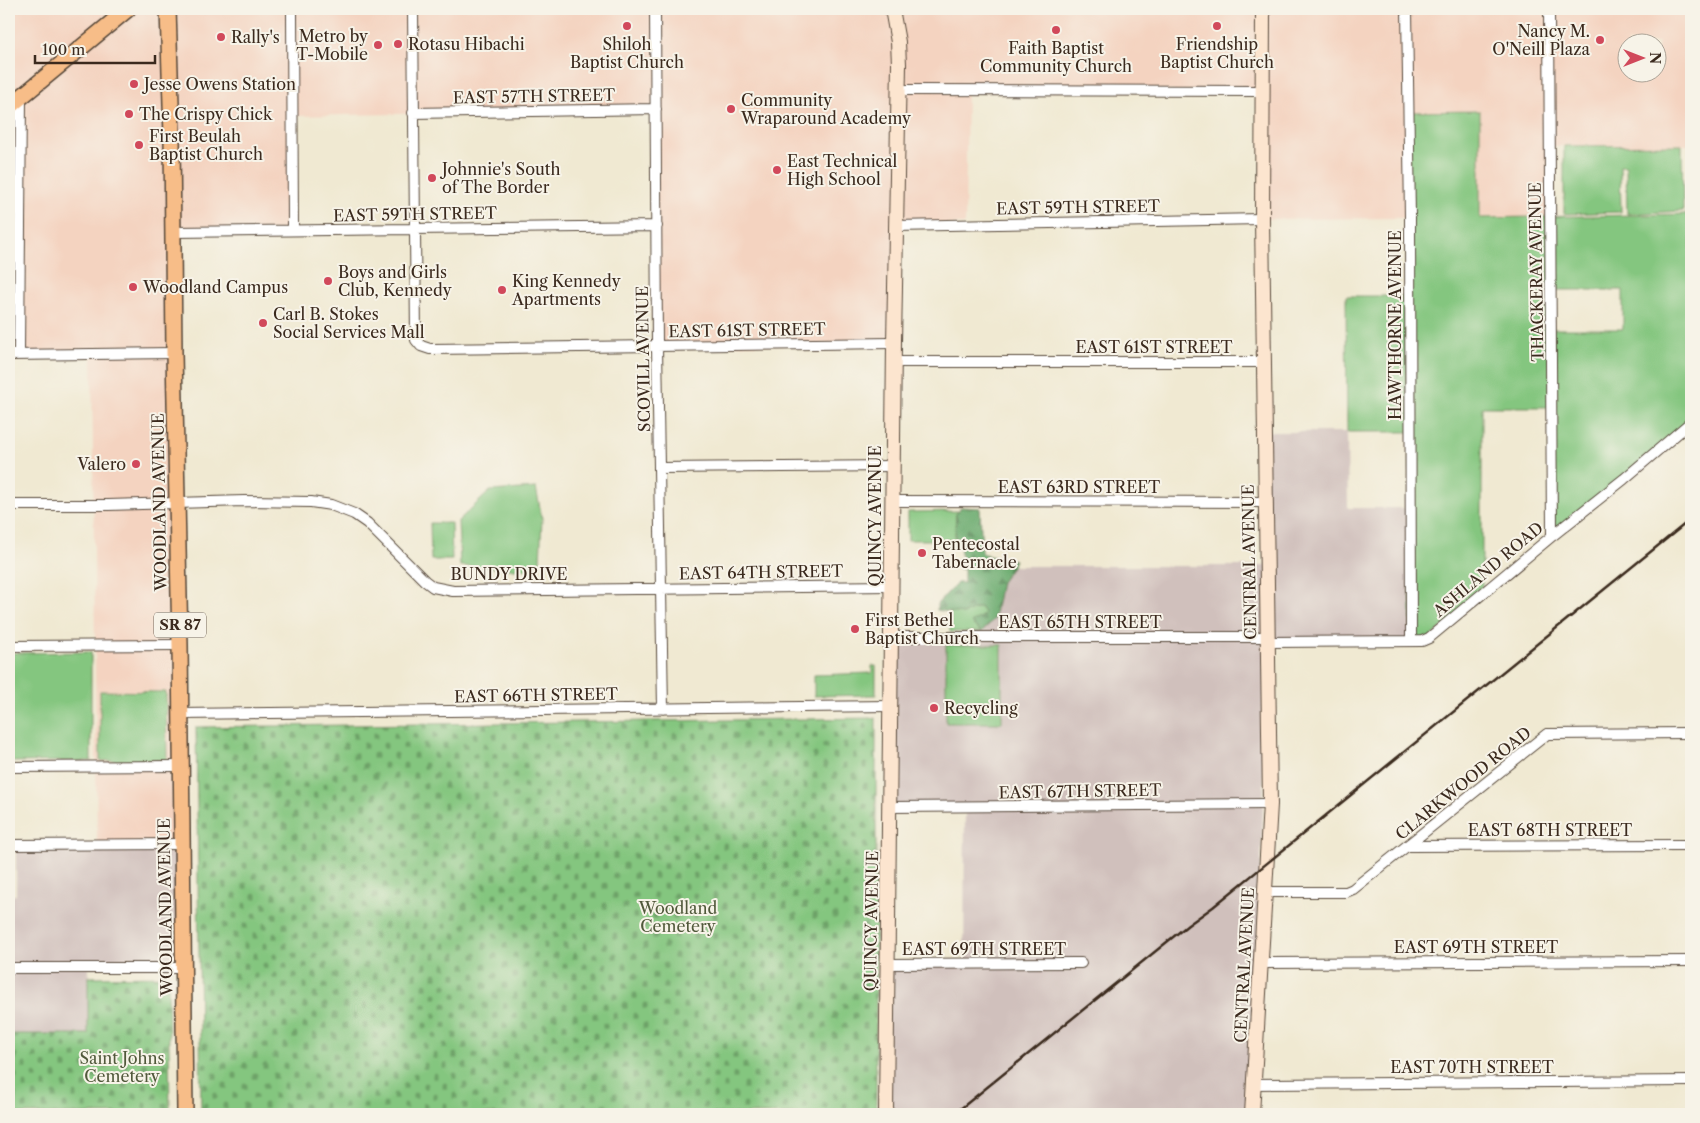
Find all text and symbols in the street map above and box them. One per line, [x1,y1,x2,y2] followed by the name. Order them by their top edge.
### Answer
[621,20,633,32] marker: Shiloh Baptist Church
[1211,20,1223,32] marker: Friendship Baptist Church
[1492,21,1591,59] place label: Nancy M. O'Neill Plaza
[1050,24,1062,36] marker: Faith Baptist Community Church
[296,26,369,64] place label: Metro by T-Mobile
[231,27,280,47] place label: Rally's
[215,31,227,43] marker: Rally's
[35,32,155,64] scale bar
[1618,32,1668,82] north arrow
[408,34,525,54] place label: Rotasu Hibachi
[570,34,684,72] place label: Shiloh Baptist Church
[1160,34,1274,72] place label: Friendship Baptist Church
[1594,34,1606,46] marker: Nancy M. O'Neill Plaza
[392,38,404,50] marker: Rotasu Hibachi
[980,38,1132,76] place label: Faith Baptist Community Church
[372,39,384,51] marker: Metro by T-Mobile
[42,40,85,59] text: 100 m
[1646,52,1664,64] text: N
[141,74,296,94] place label: Jesse Owens Station
[128,78,140,90] marker: Jesse Owens Station
[453,85,615,107] street label: EAST 57TH STREET
[740,90,912,128] place label: Community Wraparound Academy
[725,103,737,115] marker: Community Wraparound Academy
[139,104,273,124] place label: The Crispy Chick
[123,108,135,120] marker: The Crispy Chick
[149,126,263,164] place label: First Beulah Baptist Church
[133,139,145,151] marker: First Beulah Baptist Church
[787,151,897,189] place label: East Technical High School
[439,159,560,197] place label: Johnnie's South of The Border
[771,164,783,176] marker: East Technical High School
[426,172,438,184] marker: Johnnie's South of The Border
[1524,182,1548,362] street label: THACKERAY AVENUE
[996,196,1160,218] street label: EAST 59TH STREET
[333,203,497,225] street label: EAST 59TH STREET
[1385,230,1405,420] street label: HAWTHORNE AVENUE
[338,262,453,300] place label: Boys and Girls Club, Kennedy
[511,271,622,309] place label: King Kennedy Apartments
[322,275,334,287] marker: Boys and Girls Club, Kennedy
[142,277,288,297] place label: Woodland Campus
[127,281,139,293] marker: Woodland Campus
[496,284,508,296] marker: King Kennedy Apartments
[632,286,654,432] street label: SCOVILL AVENUE
[273,304,425,342] place label: Carl B. Stokes Social Services Mall
[257,317,269,329] marker: Carl B. Stokes Social Services Mall
[668,319,826,341] street label: EAST 61ST STREET
[1075,337,1233,357] street label: EAST 61ST STREET
[147,413,171,592] street label: WOODLAND AVENUE
[865,446,885,587] street label: QUINCY AVENUE
[76,454,126,474] place label: Valero
[130,458,142,470] marker: Valero
[998,477,1160,497] street label: EAST 63RD STREET
[1238,484,1260,640] street label: CENTRAL AVENUE
[1428,517,1547,621] street label: ASHLAND ROAD
[932,534,1020,572] place label: Pentecostal Tabernacle
[916,547,928,559] marker: Pentecostal Tabernacle
[679,561,843,583] street label: EAST 64TH STREET
[451,564,567,584] street label: BUNDY DRIVE
[865,610,979,648] place label: First Bethel Baptist Church
[154,612,206,638] road number: SR 87
[998,612,1162,632] street label: EAST 65TH STREET
[849,623,861,635] marker: First Bethel Baptist Church
[454,684,618,706] street label: EAST 66TH STREET
[944,698,1018,718] place label: Recycling
[928,702,940,714] marker: Recycling
[1391,722,1535,844] street label: CLARKWOOD ROAD
[999,780,1161,802] street label: EAST 67TH STREET
[153,818,177,997] street label: WOODLAND AVENUE
[1468,820,1632,840] street label: EAST 68TH STREET
[860,850,882,992] street label: QUINCY AVENUE
[1230,887,1258,1043] street label: CENTRAL AVENUE
[638,898,717,936] park label: Woodland Cemetery
[1394,937,1558,957] street label: EAST 69TH STREET
[902,939,1066,959] street label: EAST 69TH STREET
[79,1048,165,1086] park label: Saint Johns Cemetery
[1390,1057,1554,1077] street label: EAST 70TH STREET

